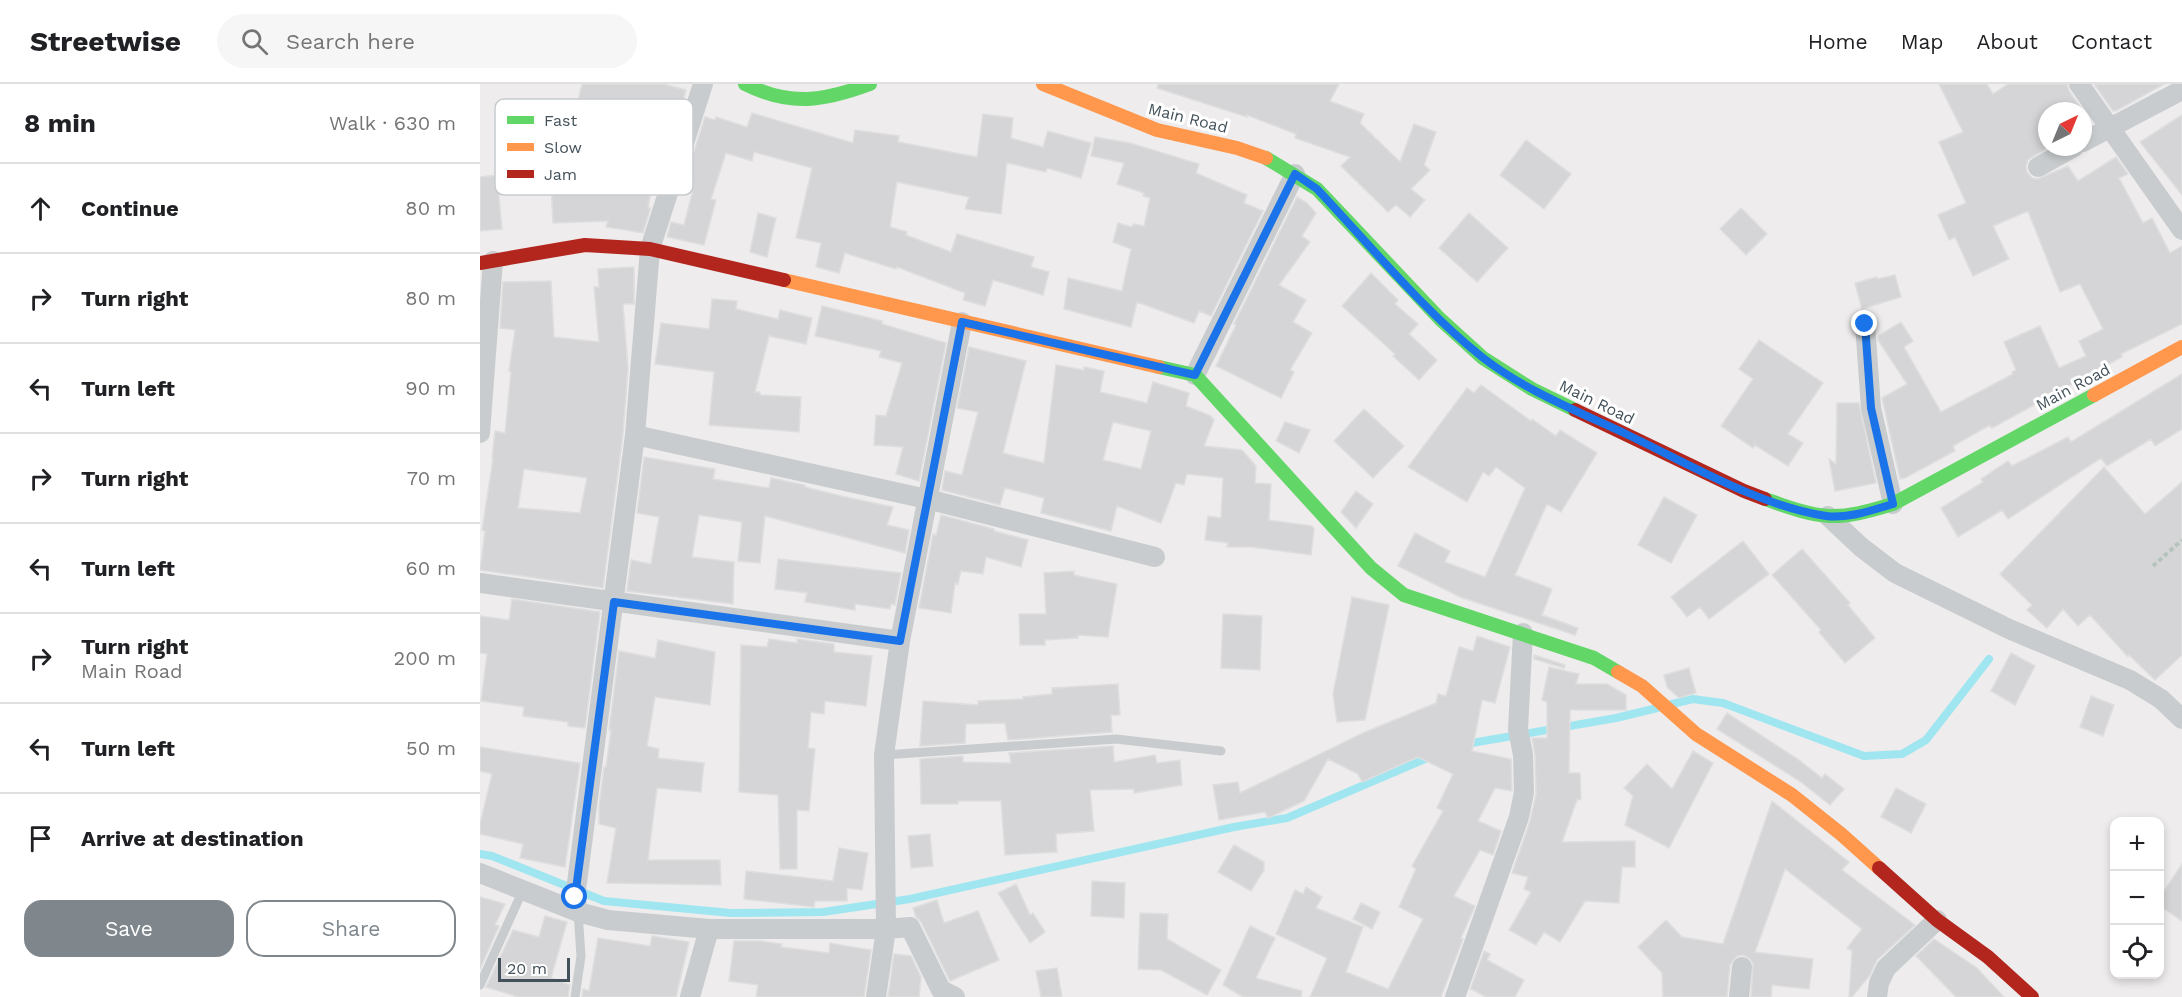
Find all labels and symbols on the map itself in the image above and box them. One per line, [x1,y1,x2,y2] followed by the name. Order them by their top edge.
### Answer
[495,99,693,195] legend
[1146,99,1230,137] street label: Main Road
[2038,102,2092,156] north arrow
[544,111,577,130] text: Fast
[544,138,582,157] text: Slow
[544,165,577,184] text: Jam
[1851,310,1877,336] route end
[2033,360,2113,414] street label: Main Road
[1556,376,1638,428] street label: Main Road
[561,883,587,909] route start
[498,955,570,982] scale bar

